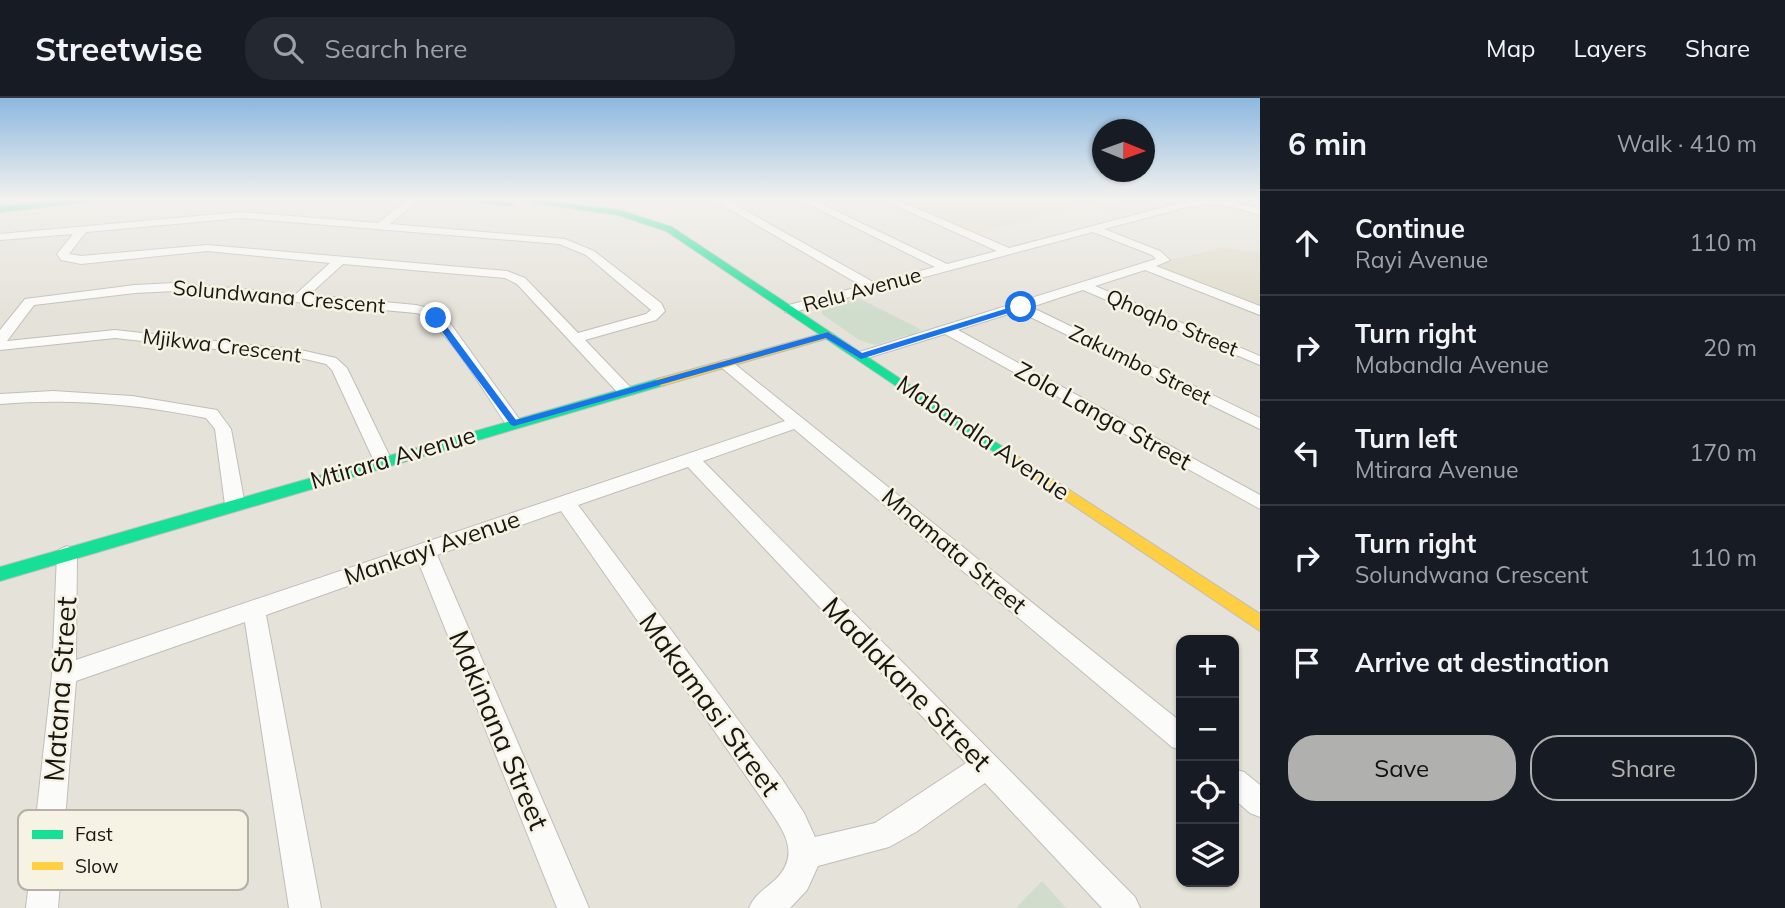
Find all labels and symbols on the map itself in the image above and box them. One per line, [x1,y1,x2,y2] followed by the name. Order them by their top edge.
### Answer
[1092,119,1155,182] north arrow
[800,261,924,317] street label: Relu Avenue
[172,274,386,318] street label: Solundwana Crescent
[1102,283,1242,362] street label: Qhoqho Street
[1005,291,1036,322] route start
[420,302,451,333] route end
[1065,319,1216,410] street label: Zakumbo Street
[141,322,303,368] street label: Mjikwa Crescent
[1010,354,1197,476] street label: Zola Langa Street
[891,368,1076,506] street label: Mabandla Avenue
[307,419,479,495] street label: Mtirara Avenue
[876,481,1033,620] street label: Mnamata Street
[340,503,524,591] street label: Mankayi Avenue
[815,589,999,778] street label: Madlakane Street
[36,595,83,783] street label: Matana Street
[632,605,789,803] street label: Makamasi Street
[442,625,557,835] street label: Makinana Street
[18,810,248,890] legend
[75,822,113,846] text: Fast
[75,854,119,878] text: Slow

